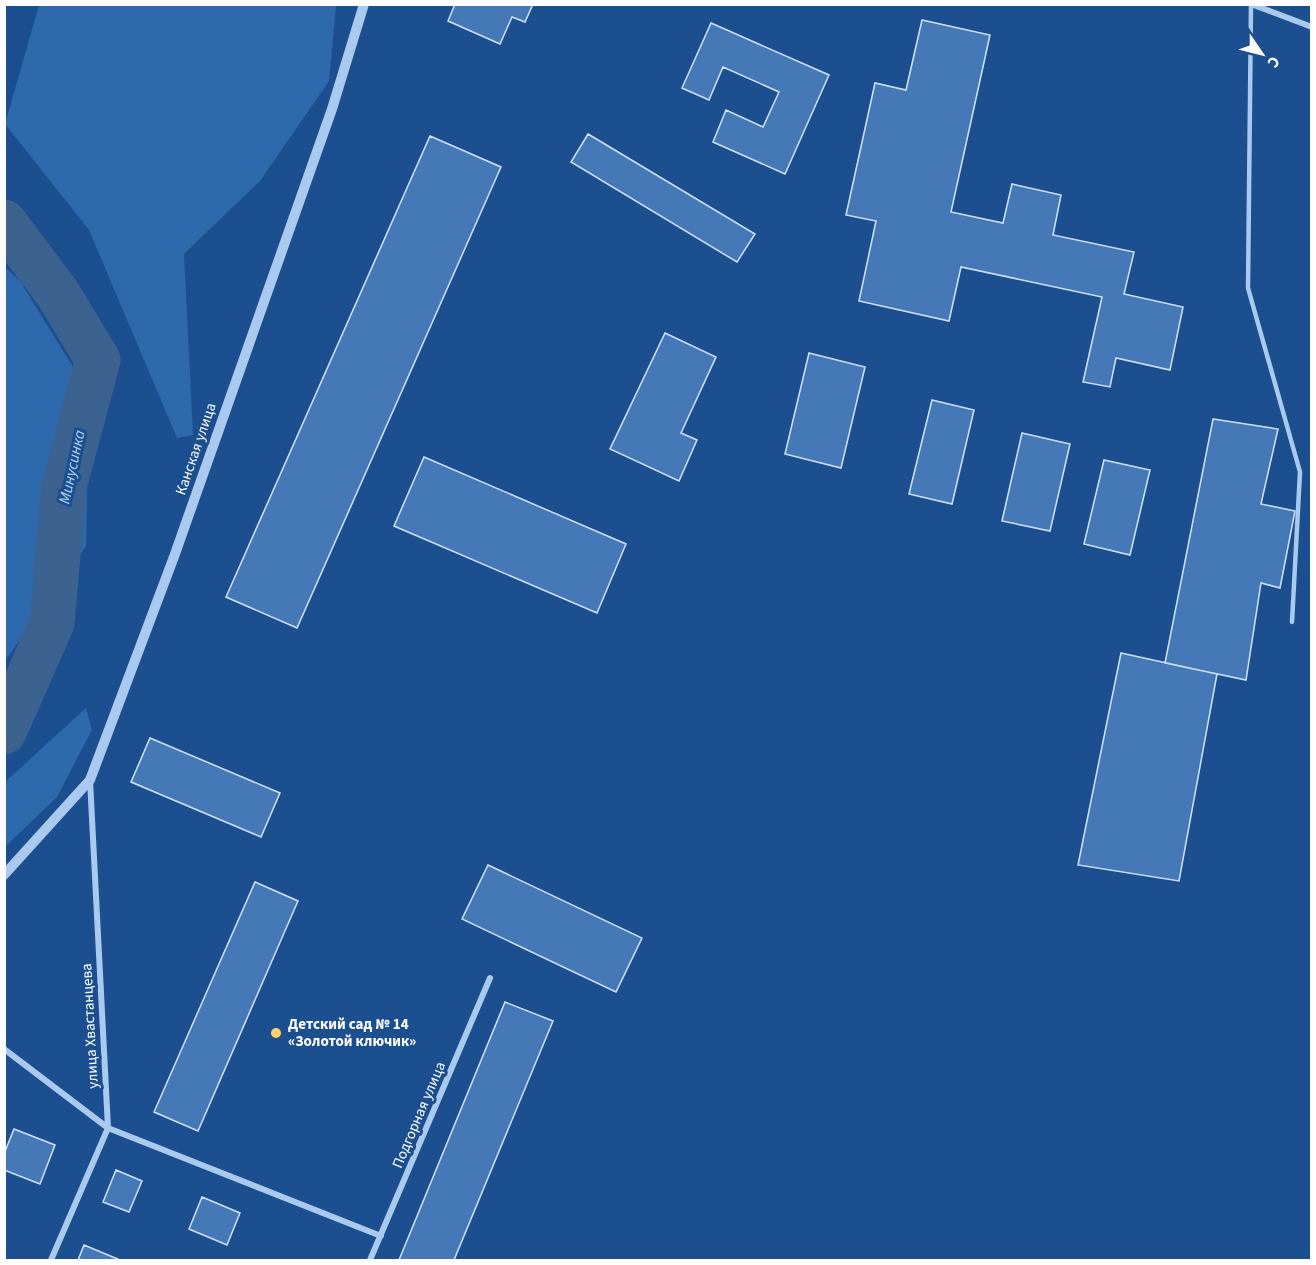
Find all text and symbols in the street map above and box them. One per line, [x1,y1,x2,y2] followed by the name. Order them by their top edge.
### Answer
[1232,24,1292,84] north arrow
[1262,52,1285,72] text: С
[170,400,222,498] street label: Канская улица
[53,428,91,506] water label: Минусинка
[76,963,104,1089] street label: улица Хвастанцева
[288,1014,416,1052] place label: Детский сад № 14 «Золотой ключик»
[269,1026,283,1040] marker: Детский сад № 14 «Золотой ключик»
[387,1059,451,1171] street label: Подгорная улица

